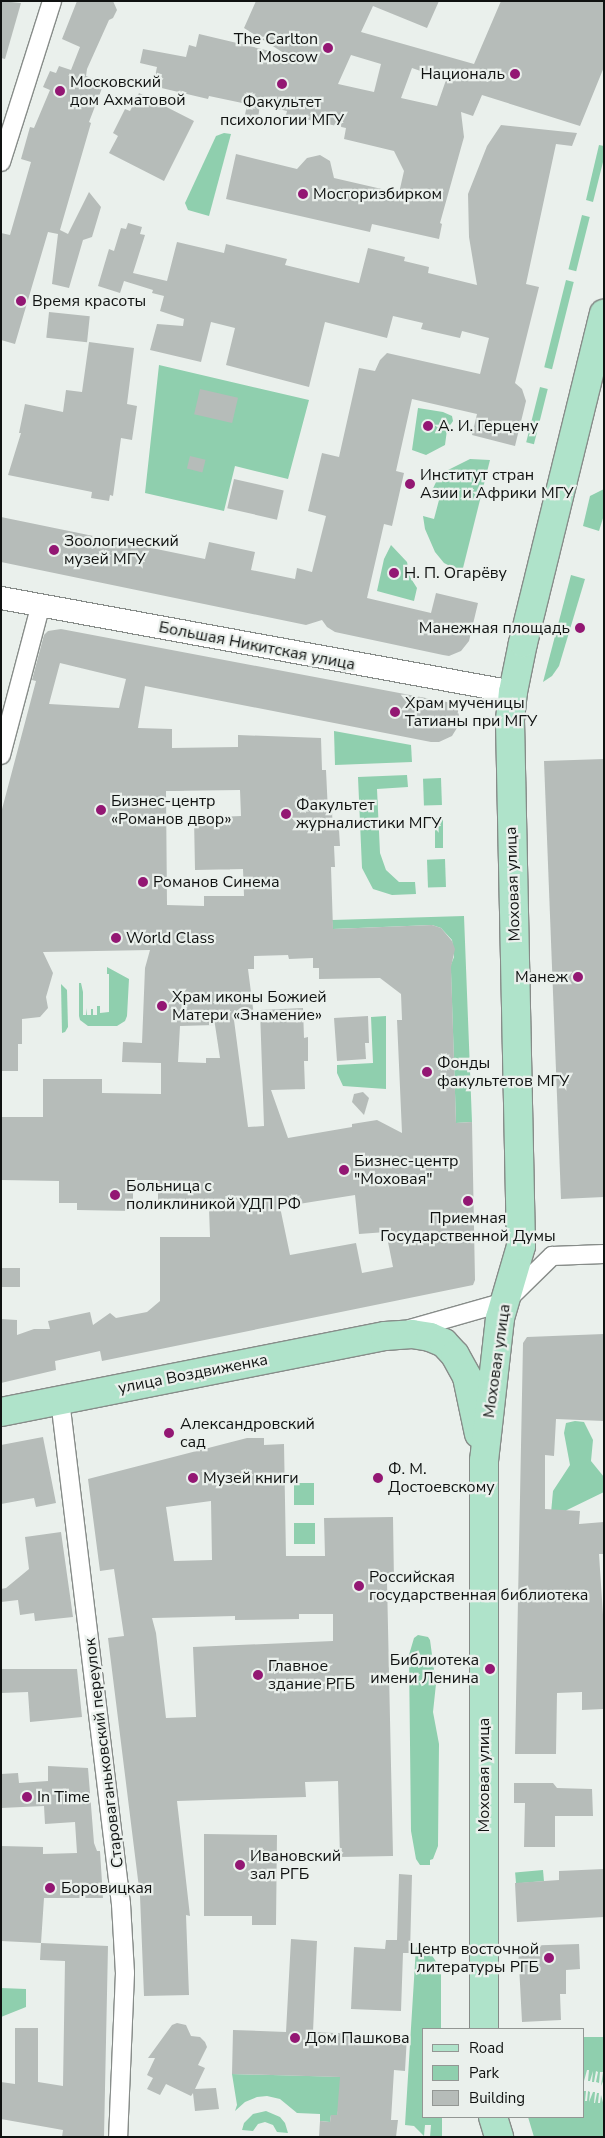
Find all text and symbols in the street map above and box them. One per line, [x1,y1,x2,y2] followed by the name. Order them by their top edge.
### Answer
[234,29,318,67] place label: The Carlton Moscow
[322,42,334,54] marker: The Carlton Moscow
[420,64,505,84] place label: Националь
[509,68,521,80] marker: Националь
[70,72,186,110] place label: Московский дом Ахматовой
[276,78,288,90] marker: Факультет психологии МГУ
[54,85,66,97] marker: Московский дом Ахматовой
[220,92,344,130] place label: Факультет психологии МГУ
[313,184,442,204] place label: Мосгоризбирком
[297,188,309,200] marker: Мосгоризбирком
[32,291,146,311] place label: Время красоты
[14,294,28,308] marker: Время красоты
[438,416,538,436] place label: А. И. Герцену
[422,420,434,432] marker: А. И. Герцену
[420,465,574,503] place label: Институт стран Азии и Африки МГУ
[404,478,416,490] marker: Институт стран Азии и Африки МГУ
[64,531,179,569] place label: Зоологический музей МГУ
[48,544,60,556] marker: Зоологический музей МГУ
[404,563,507,583] place label: Н. П. Огарёву
[388,567,400,579] marker: Н. П. Огарёву
[157,618,357,674] street label: Большая Никитская улица
[419,618,570,638] place label: Манежная площадь
[574,622,586,634] marker: Манежная площадь
[405,693,537,731] place label: Храм мученицы Татианы при МГУ
[389,706,401,718] marker: Храм мученицы Татианы при МГУ
[111,791,231,829] place label: Бизнес-центр «Романов двор»
[296,795,442,833] place label: Факультет журналистики МГУ
[95,804,107,816] marker: Бизнес-центр «Романов двор»
[280,808,292,820] marker: Факультет журналистики МГУ
[501,826,525,942] street label: Моховая улица
[153,872,280,892] place label: Романов Синема
[137,876,149,888] marker: Романов Синема
[126,928,215,948] place label: World Class
[110,932,122,944] marker: World Class
[515,967,568,987] place label: Манеж
[572,971,584,983] marker: Манеж
[172,987,327,1025] place label: Храм иконы Божией Матери «Знамение»
[156,1000,168,1012] marker: Храм иконы Божией Матери «Знамение»
[437,1053,569,1091] place label: Фонды факультетов МГУ
[421,1066,433,1078] marker: Фонды факультетов МГУ
[354,1151,458,1189] place label: Бизнес-центр "Моховая"
[338,1164,350,1176] marker: Бизнес-центр "Моховая"
[126,1176,301,1214] place label: Больница с поликлиникой УДП РФ
[108,1188,122,1202] marker: Больница с поликлиникой УДП РФ
[462,1195,474,1207] marker: Приемная Государственной Думы
[380,1208,556,1246] place label: Приемная Государственной Думы
[480,1303,514,1419] street label: Моховая улица
[117,1350,269,1398] street label: улица Воздвиженка
[180,1414,315,1452] place label: Александровский сад
[162,1426,176,1440] marker: Александровский сад
[388,1459,495,1497] place label: Ф. М. Достоевскому
[203,1468,299,1488] place label: Музей книги
[187,1472,199,1484] marker: Музей книги
[372,1472,384,1484] marker: Ф. М. Достоевскому
[369,1567,588,1605] place label: Российская государственная библиотека
[353,1580,365,1592] marker: Российская государственная библиотека
[80,1637,128,1869] street label: Староваганьковский переулок
[370,1650,479,1688] place label: Библиотека имени Ленина
[268,1656,355,1694] place label: Главное здание РГБ
[483,1662,497,1676] marker: Библиотека имени Ленина
[252,1669,264,1681] marker: Главное здание РГБ
[474,1718,494,1832] street label: Моховая улица
[37,1787,90,1807] place label: In Time
[21,1791,33,1803] marker: In Time
[250,1846,341,1884] place label: Ивановский зал РГБ
[234,1859,246,1871] marker: Ивановский зал РГБ
[61,1878,152,1898] place label: Боровицкая
[43,1881,57,1895] marker: Боровицкая
[409,1939,539,1977] place label: Центр восточной литературы РГБ
[543,1952,555,1964] marker: Центр восточной литературы РГБ
[305,2028,410,2048] place label: Дом Пашкова
[422,2028,585,2118] legend
[289,2032,301,2044] marker: Дом Пашкова
[469,2038,504,2058] text: Road
[469,2063,499,2083] text: Park
[469,2088,525,2108] text: Building

